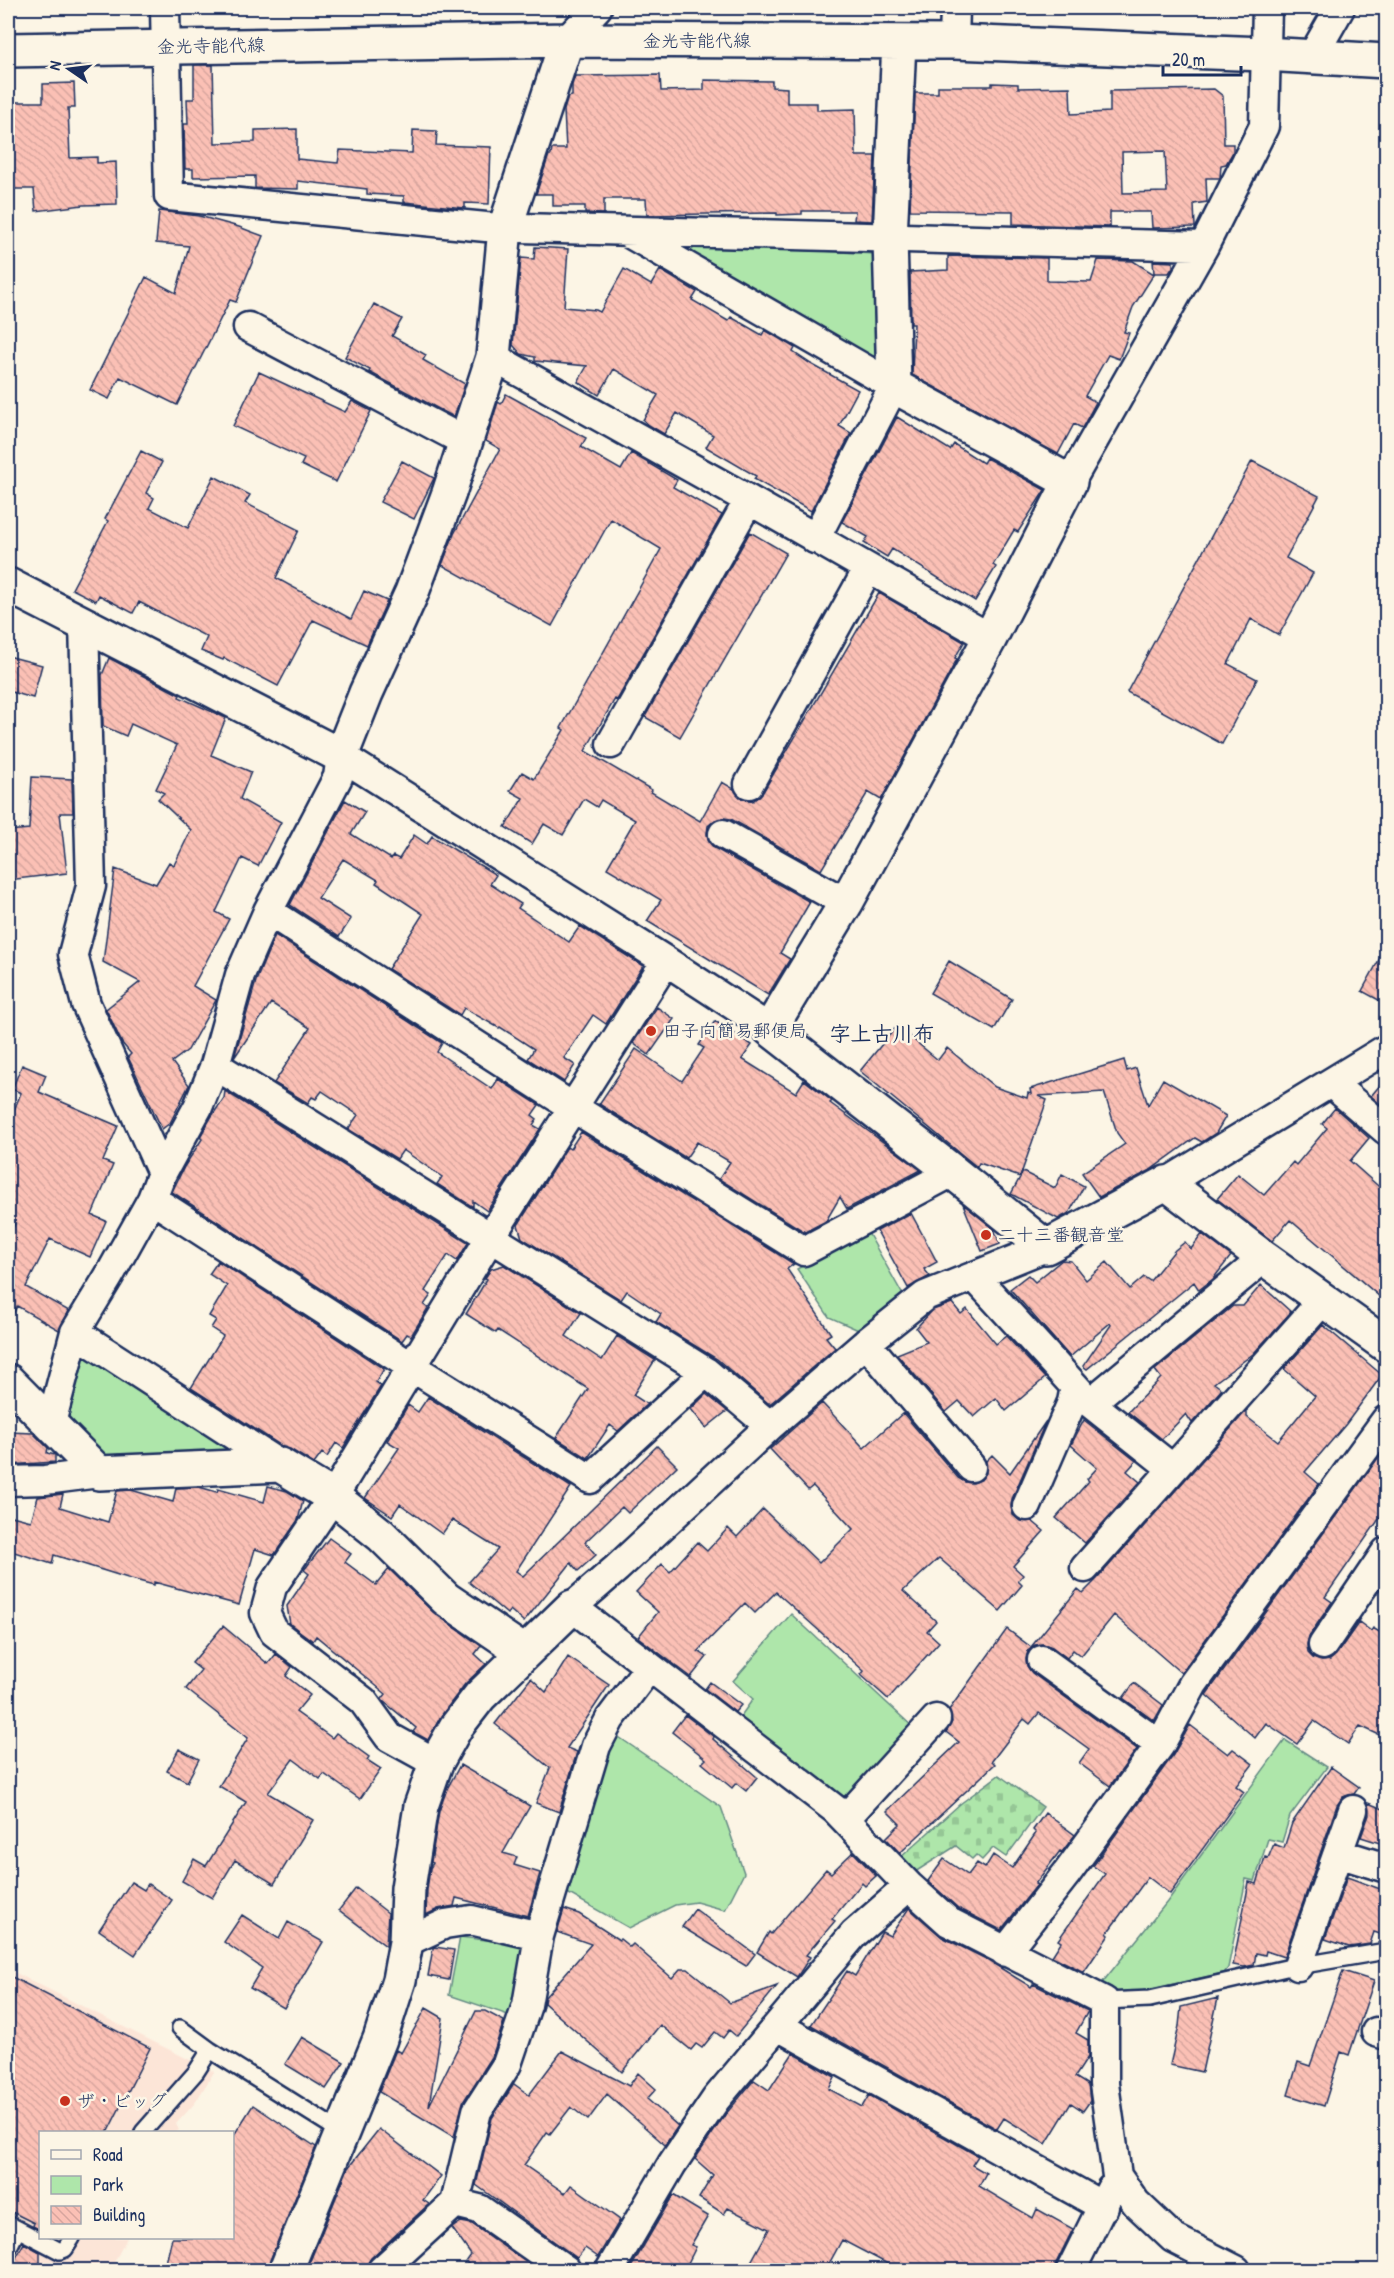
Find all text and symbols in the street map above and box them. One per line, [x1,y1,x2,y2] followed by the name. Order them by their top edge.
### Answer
[643,28,751,53] street label: 金光寺能代線
[157,32,265,59] street label: 金光寺能代線
[39,39,99,99] north arrow
[1163,39,1241,77] scale bar
[1172,47,1205,72] text: 20 m
[43,58,66,72] text: N
[663,1018,807,1043] place label: 田子向簡易郵便局
[830,1019,935,1048] district label: 字上古川布
[644,1024,658,1038] marker: 田子向簡易郵便局
[998,1222,1124,1247] place label: 二十三番観音堂
[979,1228,993,1242] marker: 二十三番観音堂
[77,2088,167,2113] place label: ザ・ビッグ
[58,2094,72,2108] marker: ザ・ビッグ
[39,2131,234,2239] legend
[93,2142,123,2167] text: Road
[93,2172,124,2197] text: Park
[93,2202,145,2227] text: Building

